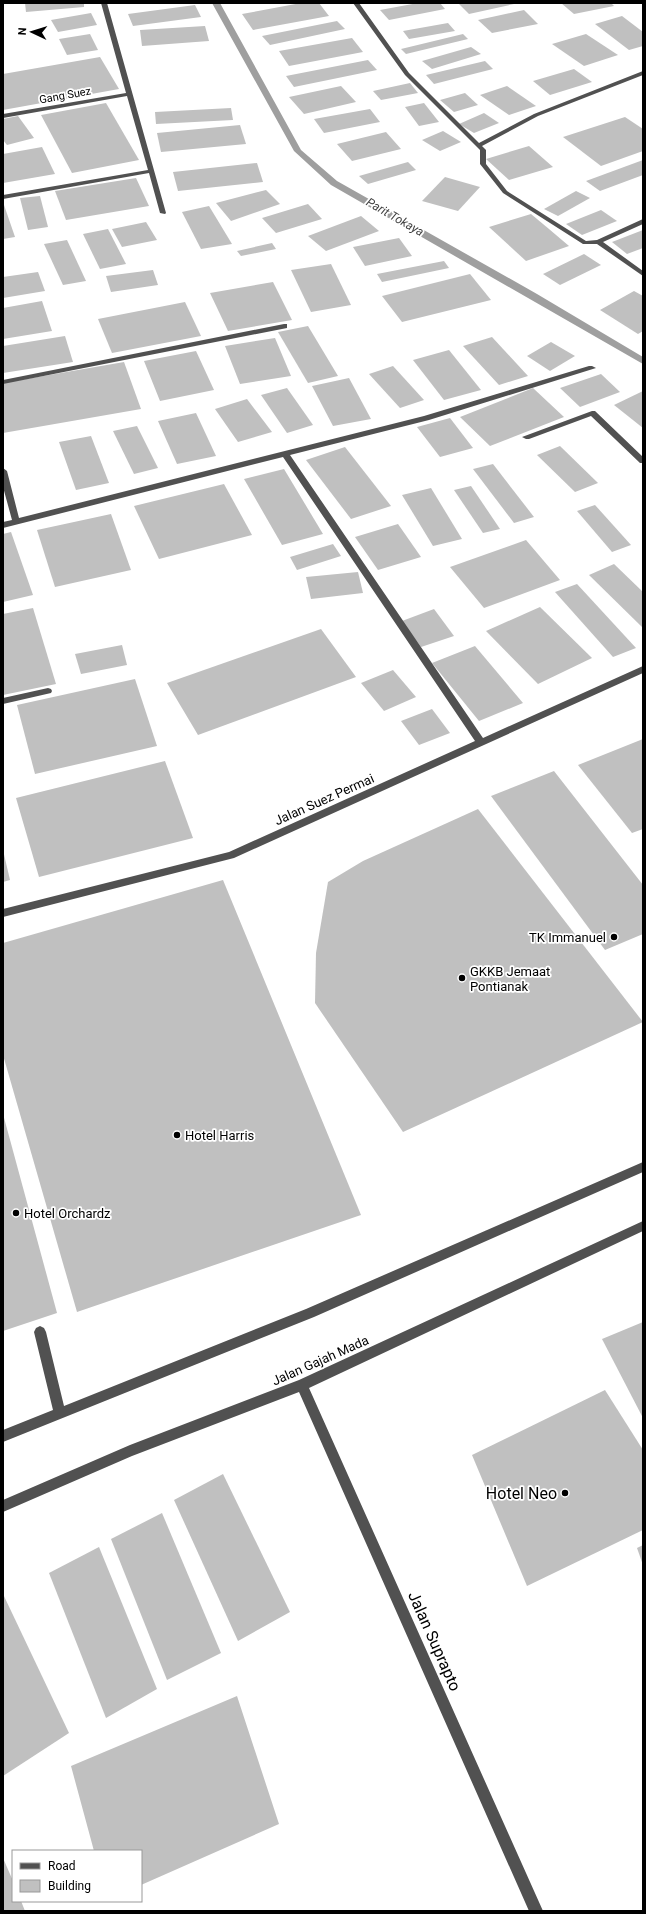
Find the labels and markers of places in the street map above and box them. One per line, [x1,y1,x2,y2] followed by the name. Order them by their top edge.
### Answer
[529,930,606,945] place label: TK Immanuel
[609,932,619,942] marker: TK Immanuel
[470,964,550,994] place label: GKKB Jemaat Pontianak
[457,973,467,983] marker: GKKB Jemaat Pontianak
[185,1128,255,1143] place label: Hotel Harris
[172,1130,182,1140] marker: Hotel Harris
[24,1206,111,1221] place label: Hotel Orchardz
[11,1208,21,1218] marker: Hotel Orchardz
[486,1484,557,1503] place label: Hotel Neo
[560,1488,570,1498] marker: Hotel Neo

